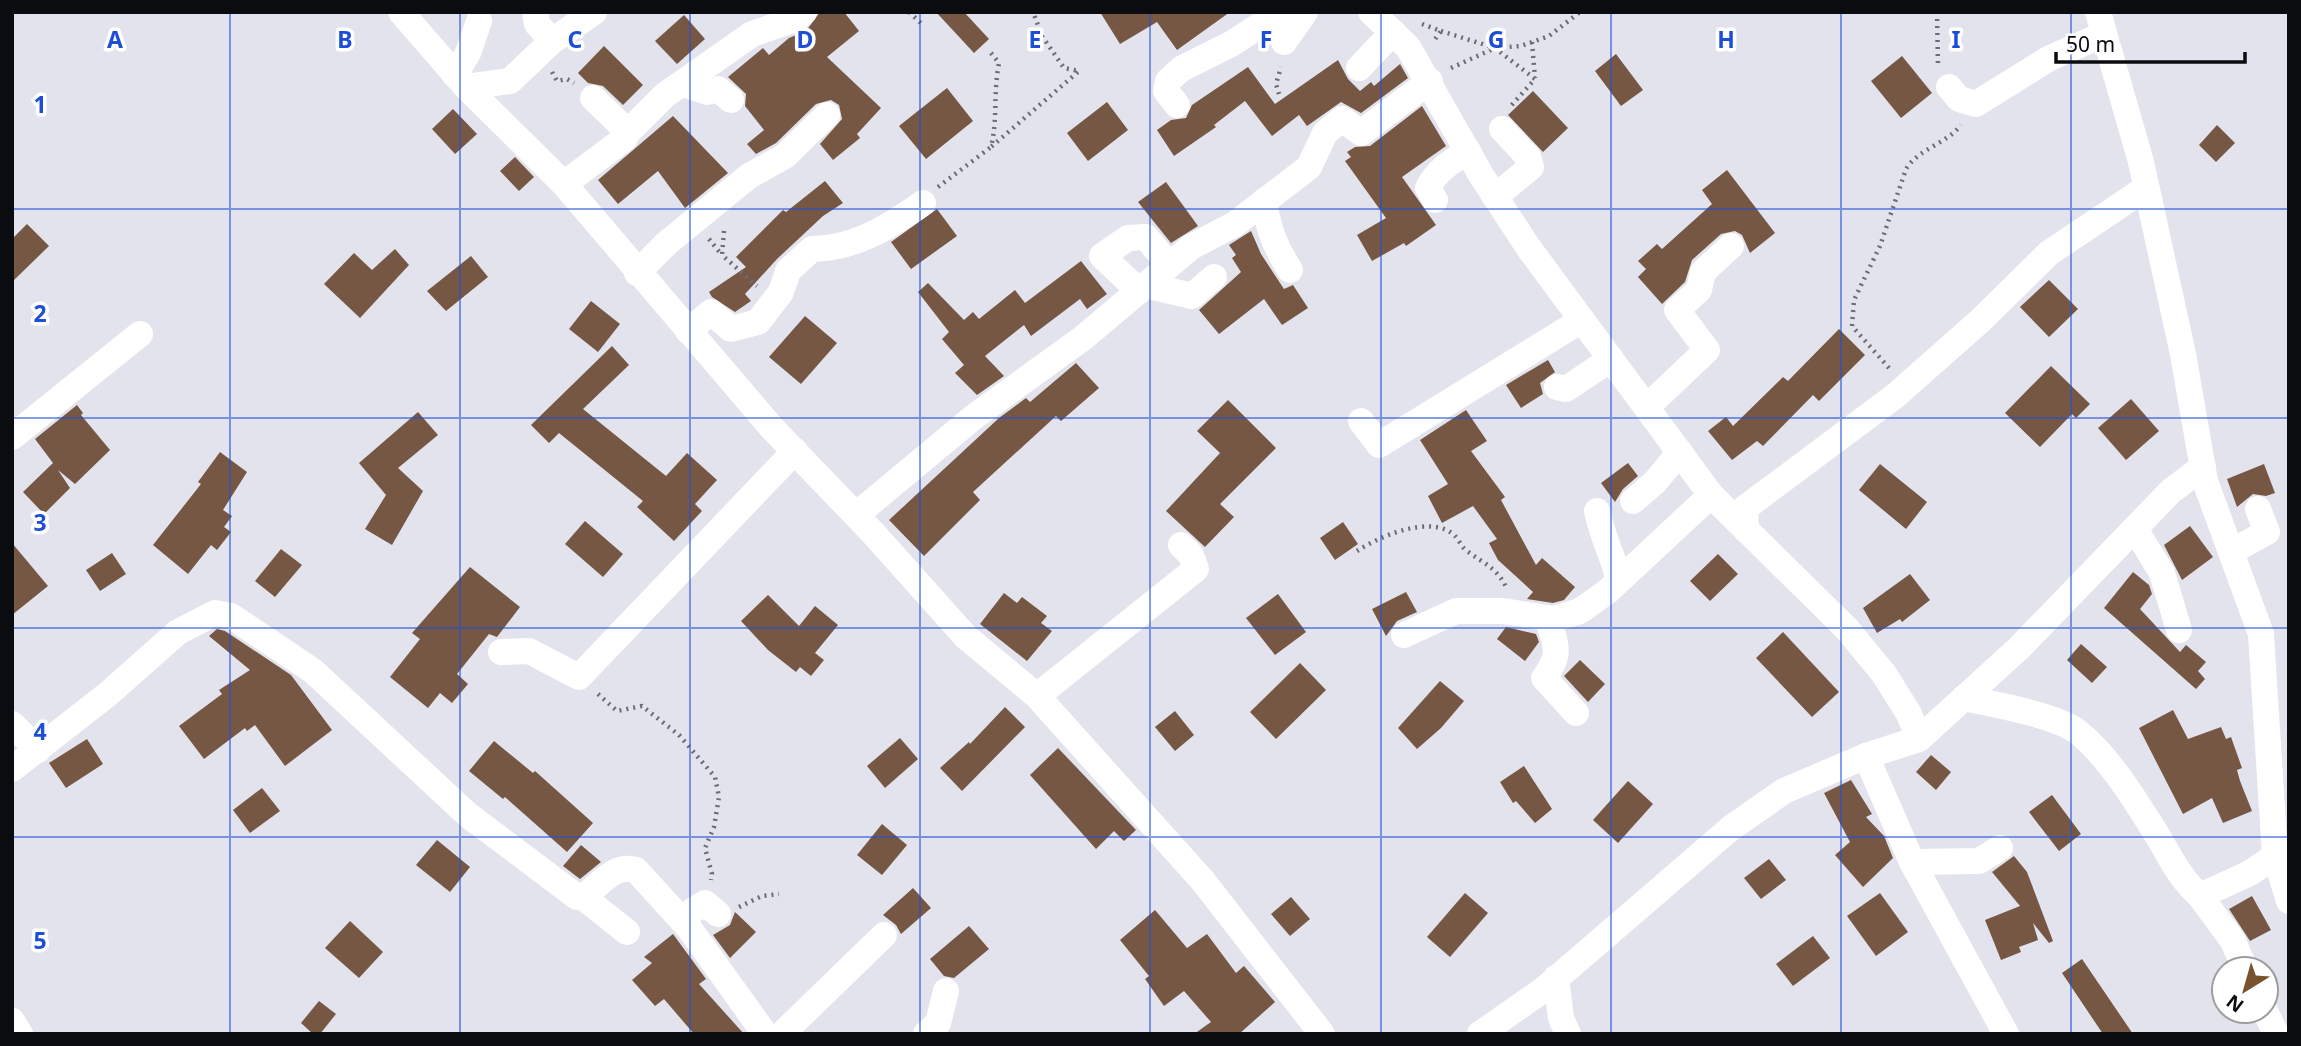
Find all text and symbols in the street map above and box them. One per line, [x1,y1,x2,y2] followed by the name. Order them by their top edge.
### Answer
[2056,21,2245,65] scale bar
[107,23,123,55] text: A
[337,23,353,55] text: B
[568,23,583,55] text: C
[797,23,813,55] text: D
[1029,23,1041,55] text: E
[1260,23,1272,55] text: F
[1488,23,1504,55] text: G
[1717,23,1735,55] text: H
[1952,23,1961,55] text: I
[2066,30,2115,58] text: 50 m
[33,88,47,120] text: 1
[33,297,47,329] text: 2
[33,506,47,538] text: 3
[33,715,47,747] text: 4
[33,924,47,956] text: 5
[2210,955,2280,1025] north arrow
[2221,989,2249,1019] text: N

